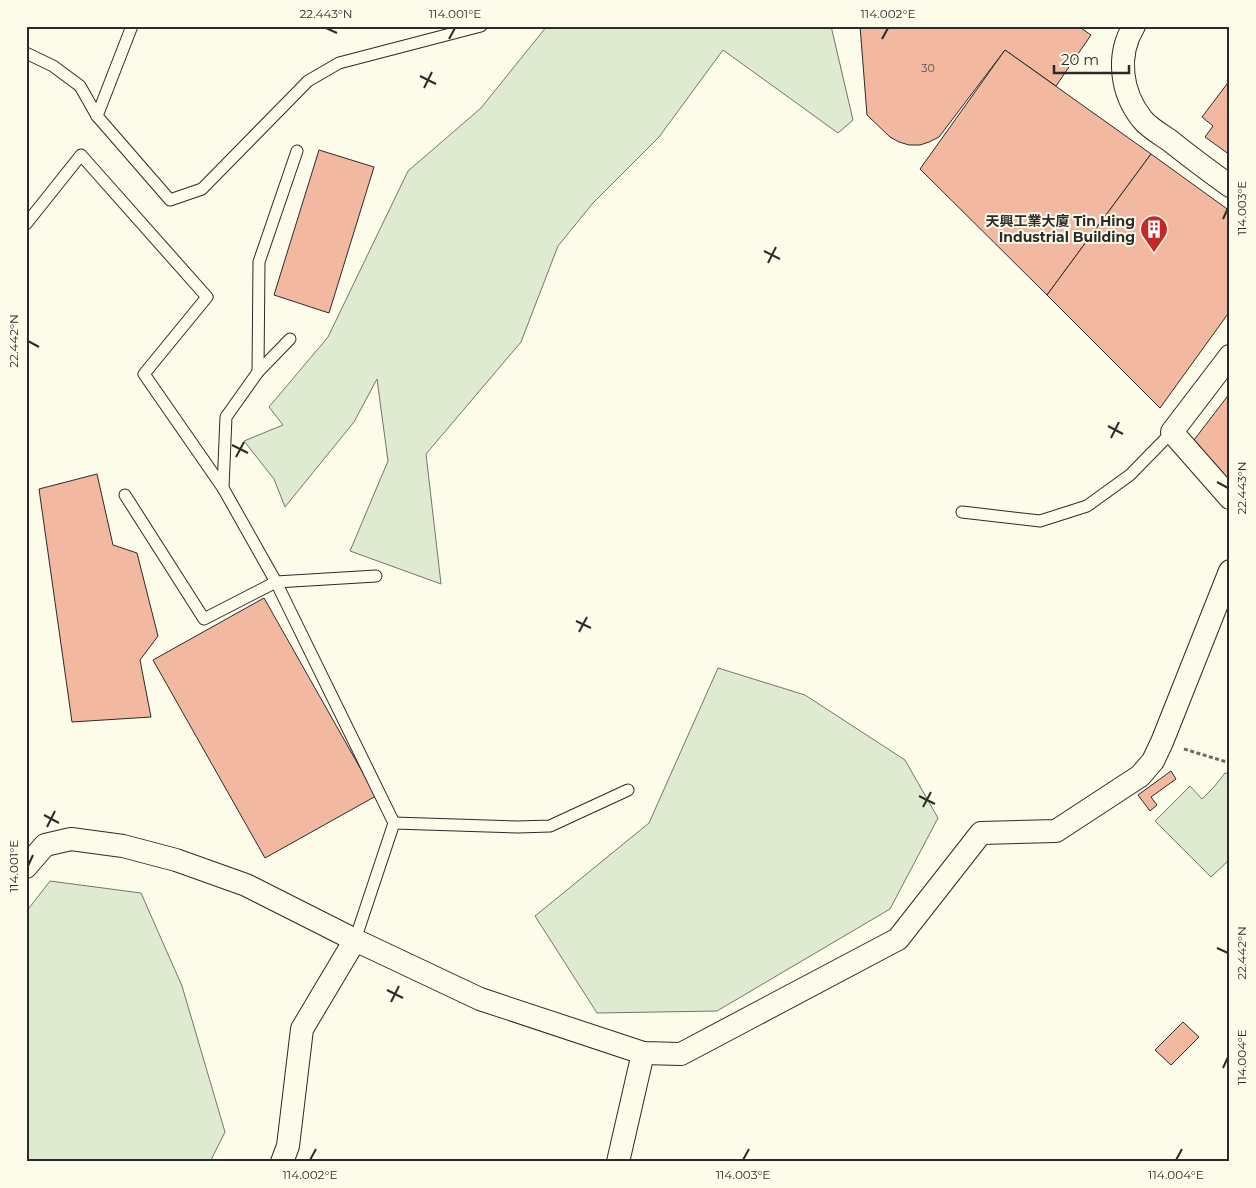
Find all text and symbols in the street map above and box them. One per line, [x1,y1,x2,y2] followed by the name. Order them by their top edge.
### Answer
[299,6,353,21] text: 22.443°N
[429,6,481,21] text: 114.001°E
[860,6,916,21] text: 114.002°E
[1054,42,1128,74] scale bar
[1061,50,1099,69] text: 20 m
[921,61,935,75] house number: 30
[1234,181,1249,235] text: 114.003°E
[985,212,1135,246] place label: 天興工業大廈 Tin Hing Industrial Building
[1139,214,1169,253] building icon: 天興工業大廈 Tin Hing Industrial Building
[6,314,21,368] text: 22.442°N
[1234,461,1249,515] text: 22.443°N
[6,840,21,892] text: 114.001°E
[1234,926,1249,980] text: 22.442°N
[1234,1029,1249,1085] text: 114.004°E
[282,1167,338,1182] text: 114.002°E
[716,1167,770,1182] text: 114.003°E
[1148,1167,1204,1182] text: 114.004°E

